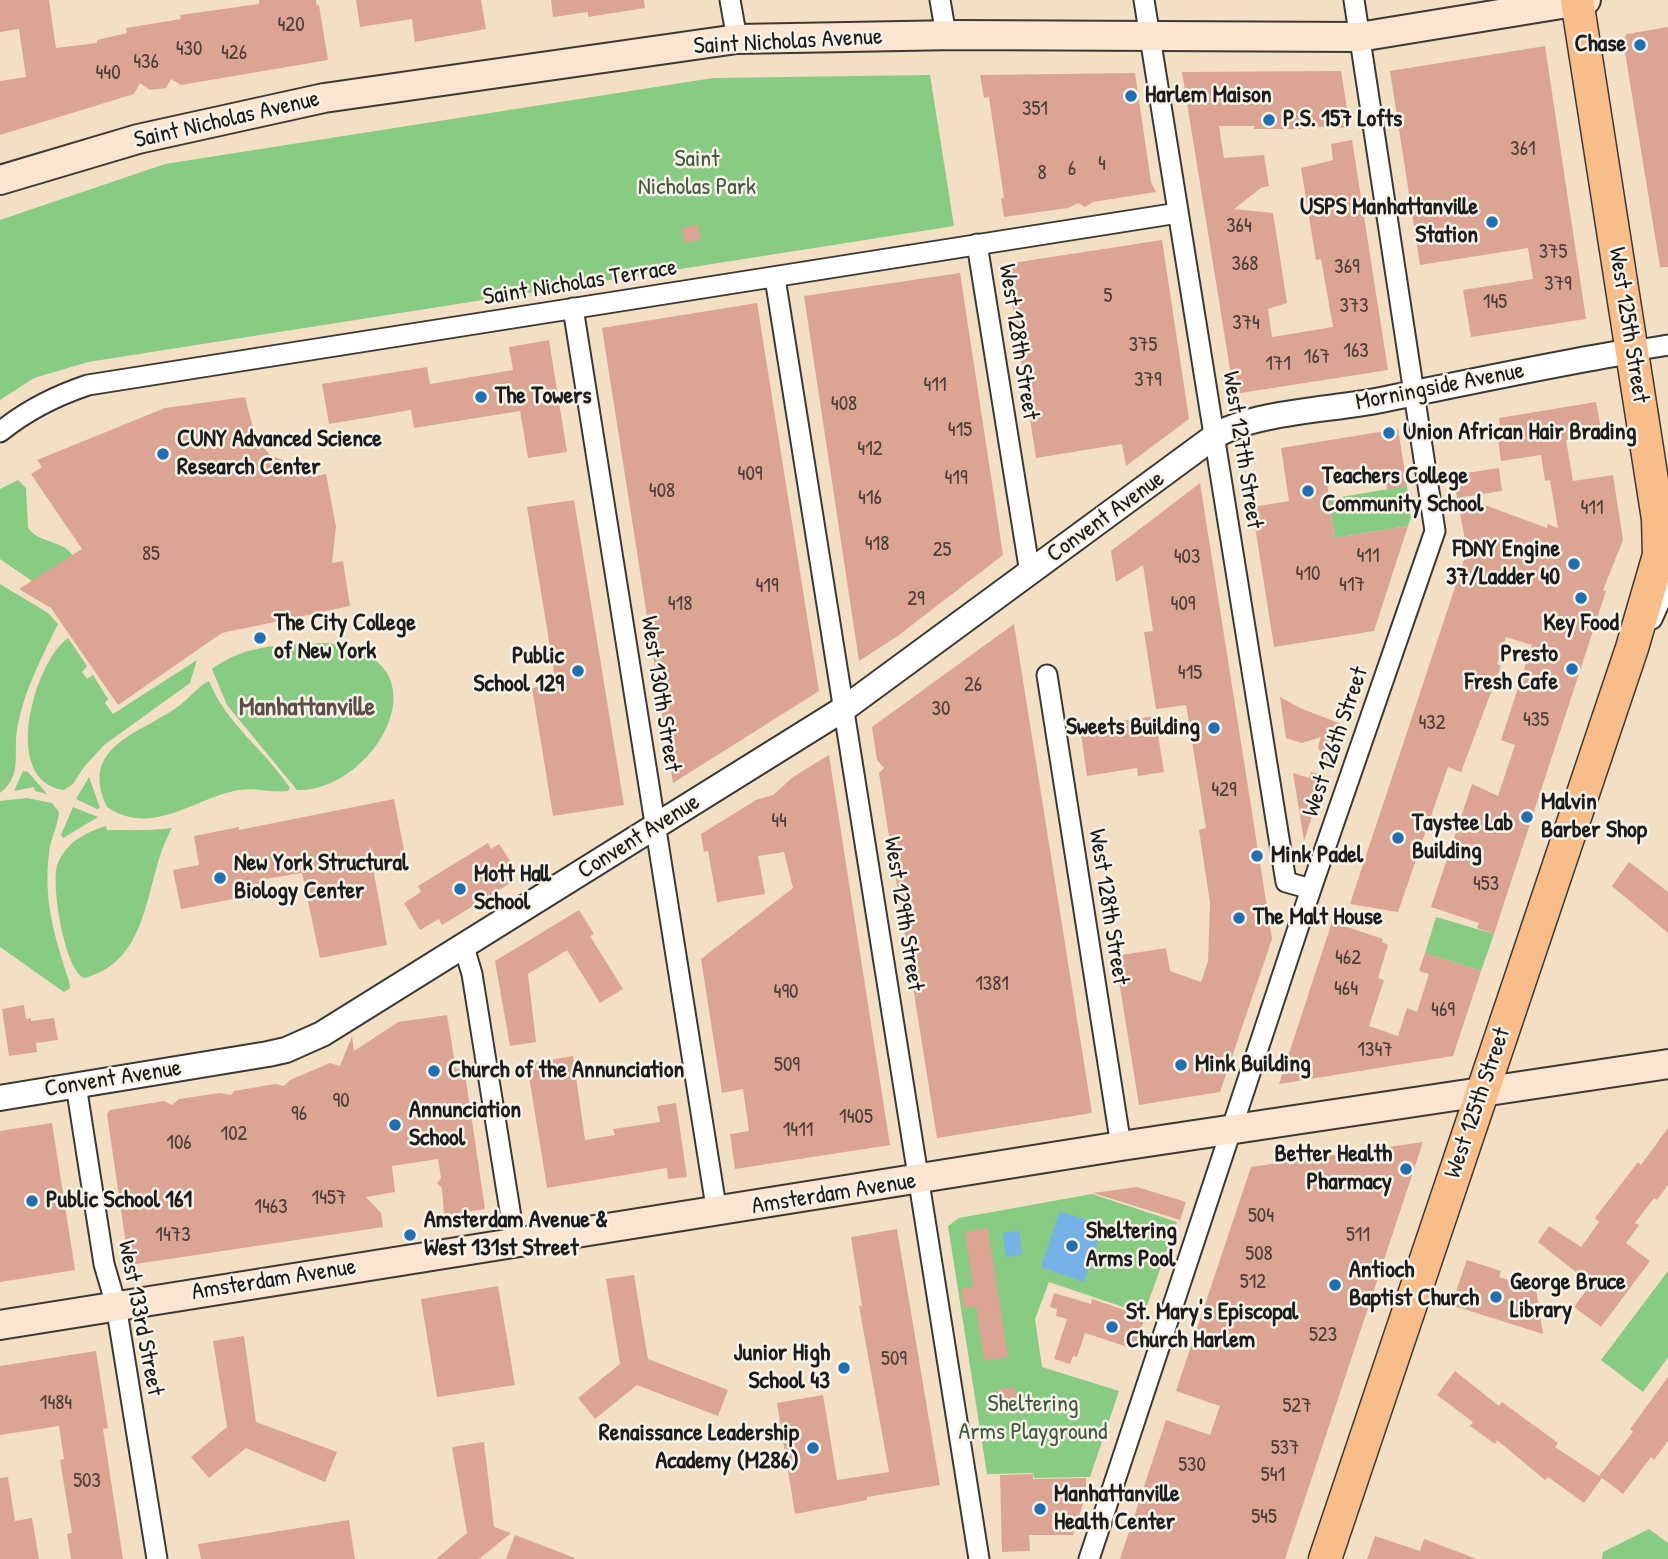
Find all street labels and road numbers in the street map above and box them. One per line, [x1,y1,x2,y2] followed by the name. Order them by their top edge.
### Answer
[693,23,883,61] street label: Saint Nicholas Avenue
[132,85,322,155] street label: Saint Nicholas Avenue
[1601,245,1655,405] street label: West 125th Street
[481,253,679,313] street label: Saint Nicholas Terrace
[991,262,1045,422] street label: West 128th Street
[1353,357,1527,417] street label: Morningside Avenue
[1215,369,1269,531] street label: West 127th Street
[1042,465,1170,569] street label: Convent Avenue
[633,614,687,774] street label: West 130th Street
[1297,663,1375,821] street label: West 126th Street
[573,788,705,886] street label: Convent Avenue
[1081,827,1135,987] street label: West 128th Street
[877,835,929,993] street label: West 129th Street
[1439,1024,1517,1182] street label: West 125th Street
[42,1054,184,1104] street label: Convent Avenue
[750,1167,918,1221] street label: Amsterdam Avenue
[111,1238,169,1398] street label: West 133rd Street
[190,1253,358,1307] street label: Amsterdam Avenue

